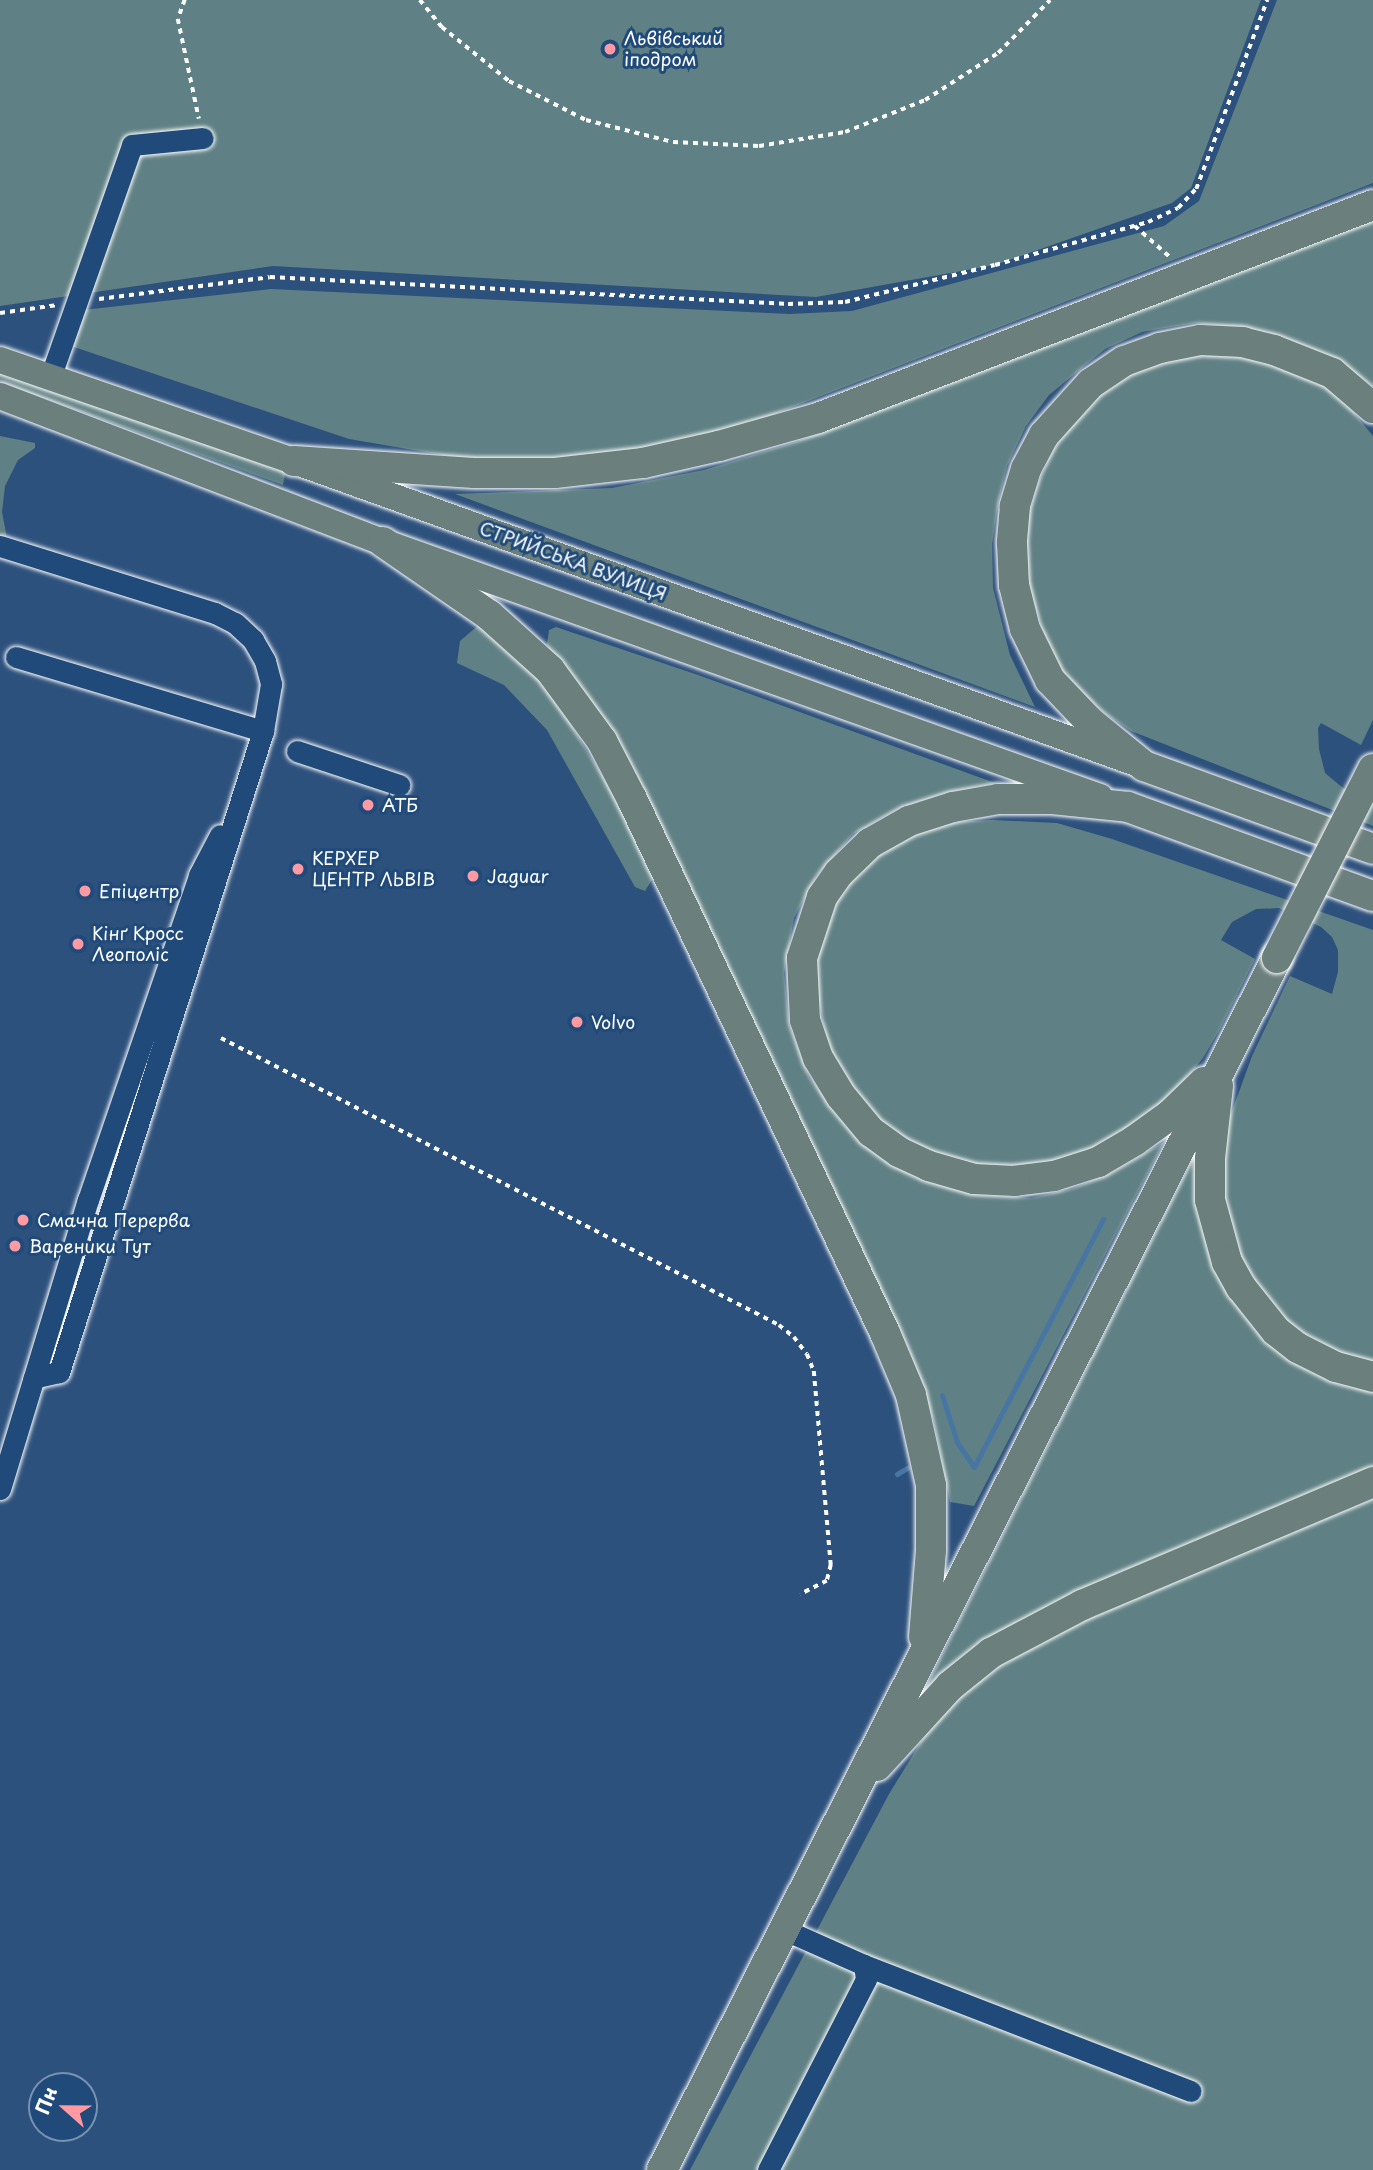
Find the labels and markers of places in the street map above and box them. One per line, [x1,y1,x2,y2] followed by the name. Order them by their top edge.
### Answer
[624,28,723,70] place label: Львівський іподром
[602,41,618,57] marker: Львівський іподром
[382,794,418,816] place label: АТБ
[360,797,376,813] marker: АТБ
[312,848,436,890] place label: КЕРХЕР ЦЕНТР ЛЬВІВ
[290,861,306,877] marker: КЕРХЕР ЦЕНТР ЛЬВІВ
[487,865,549,887] place label: Jaguar
[465,868,481,884] marker: Jaguar
[99,880,179,902] place label: Епіцентр
[77,883,93,899] marker: Епіцентр
[92,923,185,965] place label: Кінґ Кросс Леополіс
[70,936,86,952] marker: Кінґ Кросс Леополіс
[591,1011,635,1033] place label: Volvo
[569,1014,585,1030] marker: Volvo
[37,1209,191,1231] place label: Смачна Перерва
[15,1212,31,1228] marker: Смачна Перерва
[29,1235,152,1257] place label: Вареники Тут
[7,1238,23,1254] marker: Вареники Тут

